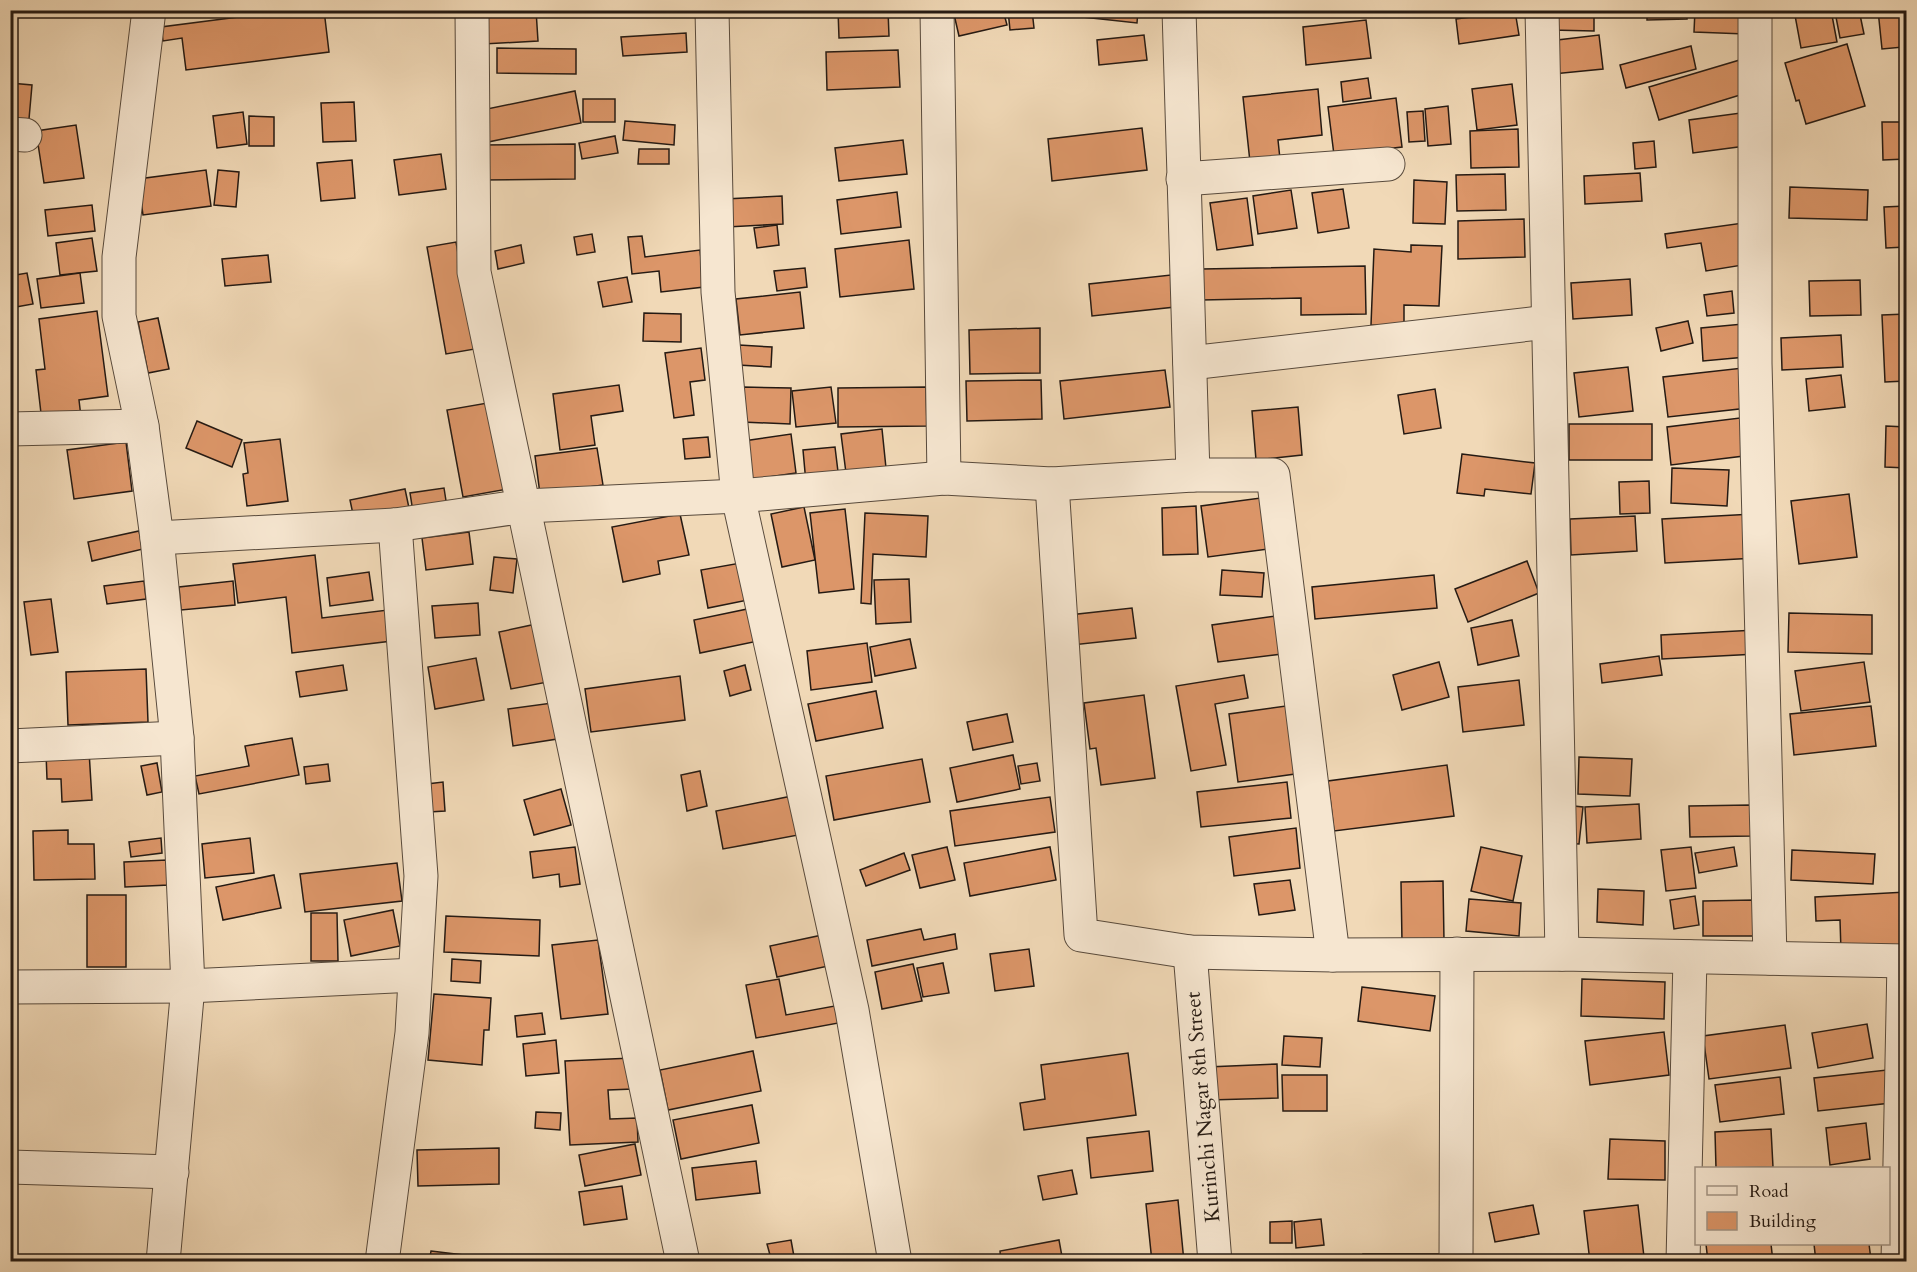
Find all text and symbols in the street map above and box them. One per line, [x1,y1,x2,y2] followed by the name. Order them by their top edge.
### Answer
[1178,990,1228,1224] street label: Kurinchi Nagar 8th Street
[1695,1167,1890,1245] legend
[1749,1179,1789,1204] text: Road
[1749,1209,1817,1234] text: Building

